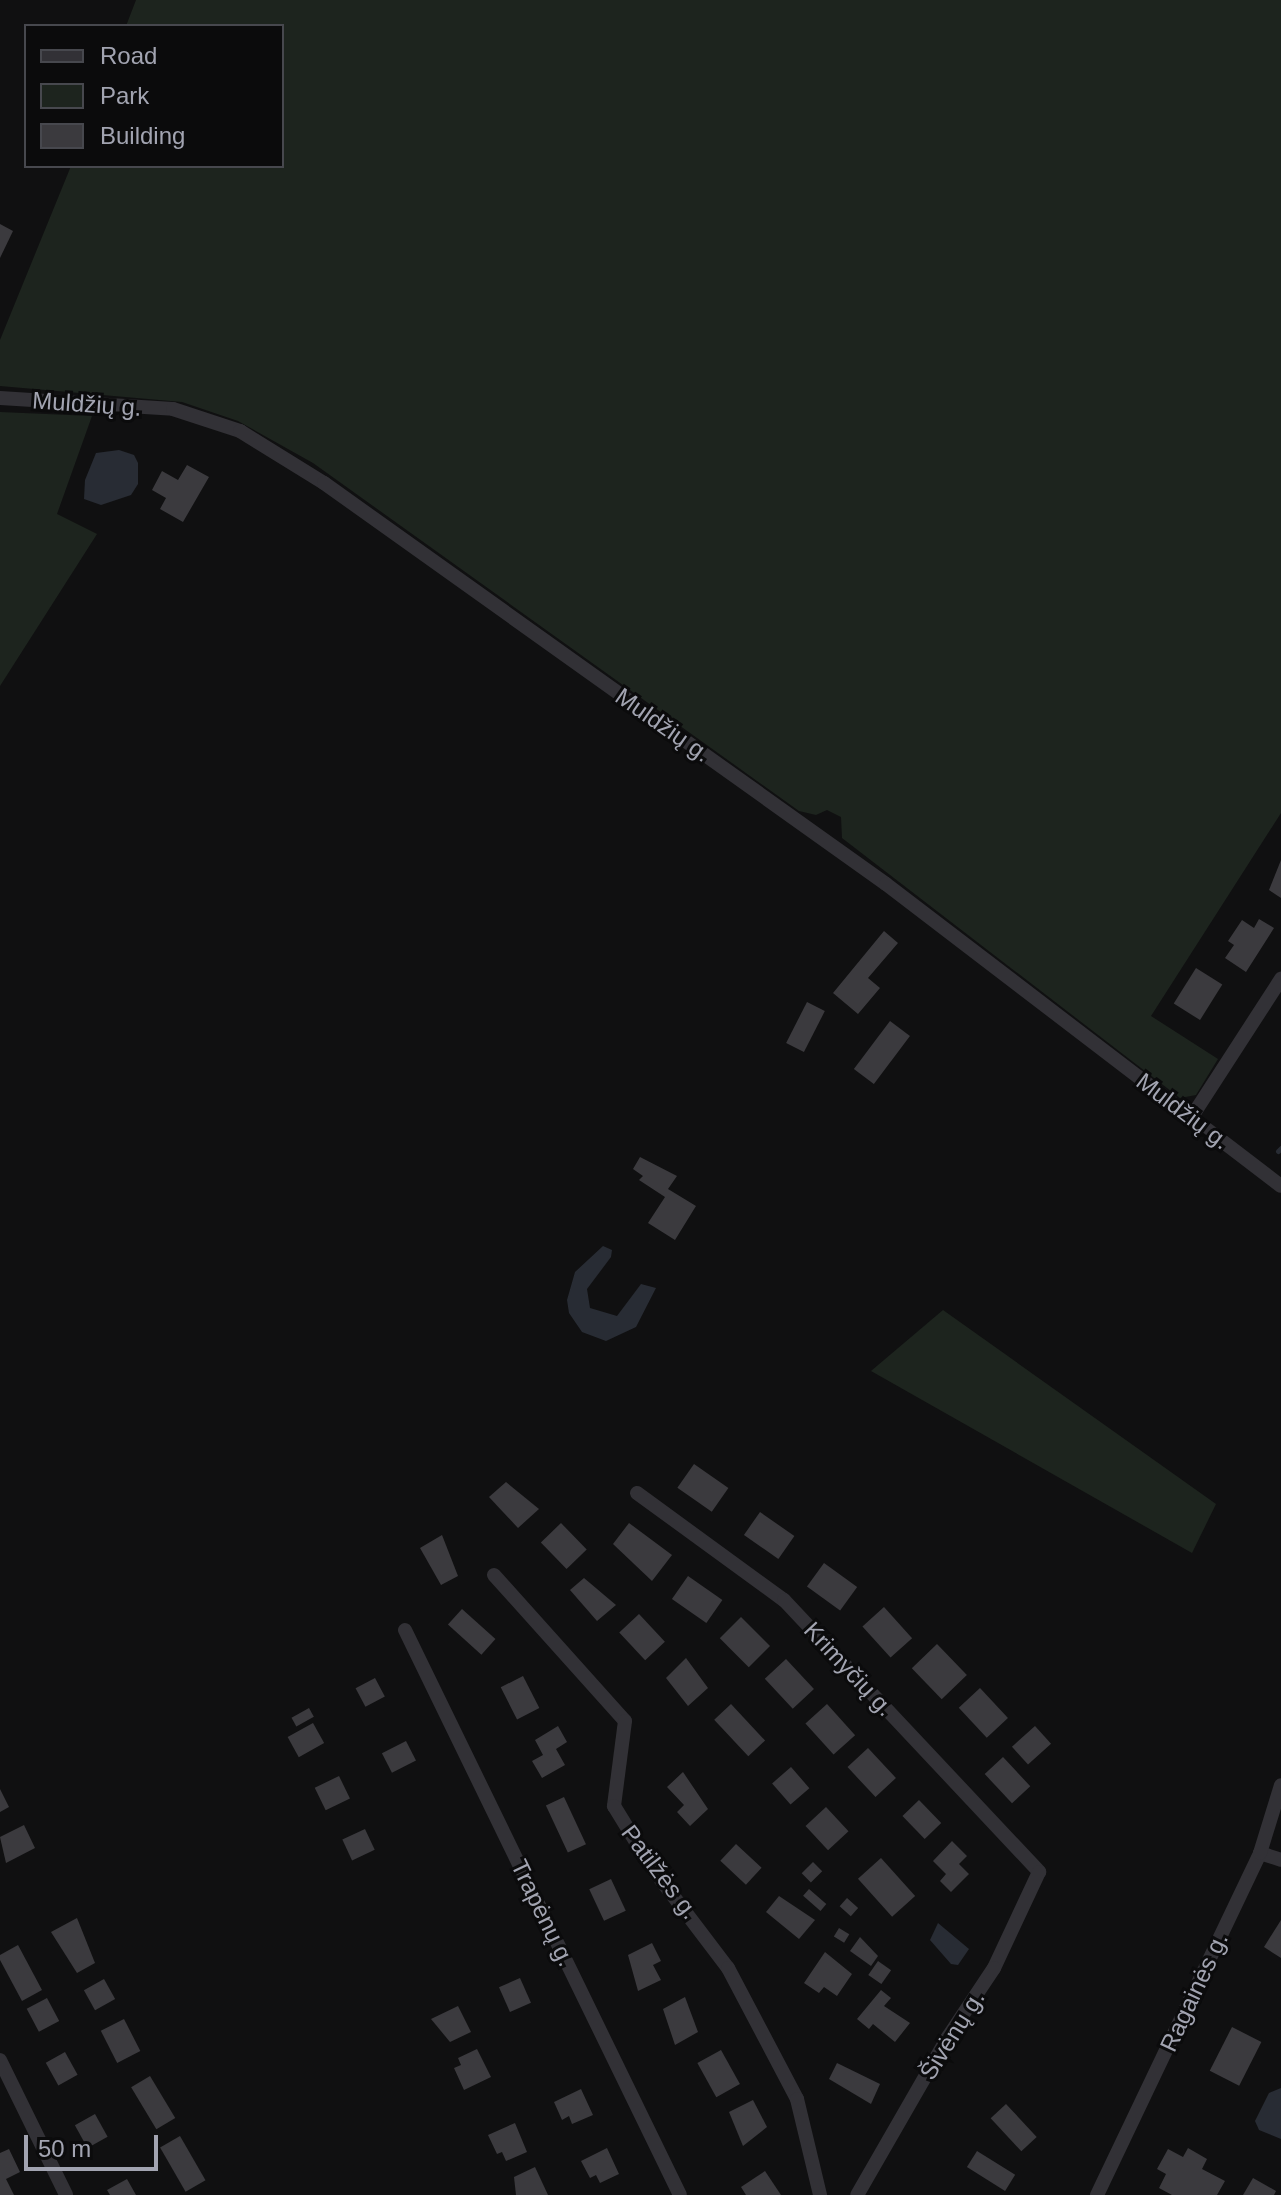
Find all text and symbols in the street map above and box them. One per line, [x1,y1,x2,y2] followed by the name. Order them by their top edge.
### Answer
[24,24,284,168] legend
[100,42,157,69] text: Road
[100,82,149,109] text: Park
[100,122,185,149] text: Building
[31,386,143,422] street label: Muldžių g.
[610,682,716,768] street label: Muldžių g.
[1131,1067,1235,1155] street label: Muldžių g.
[798,1616,900,1722] street label: Krimyčių g.
[615,1819,705,1925] street label: Patilžės g.
[505,1855,581,1971] street label: Trapėnų g.
[1154,1928,1234,2056] street label: Ragainės g.
[913,1985,991,2085] street label: Šivėnų g.
[28,2119,162,2169] scale bar
[38,2135,91,2162] text: 50 m

